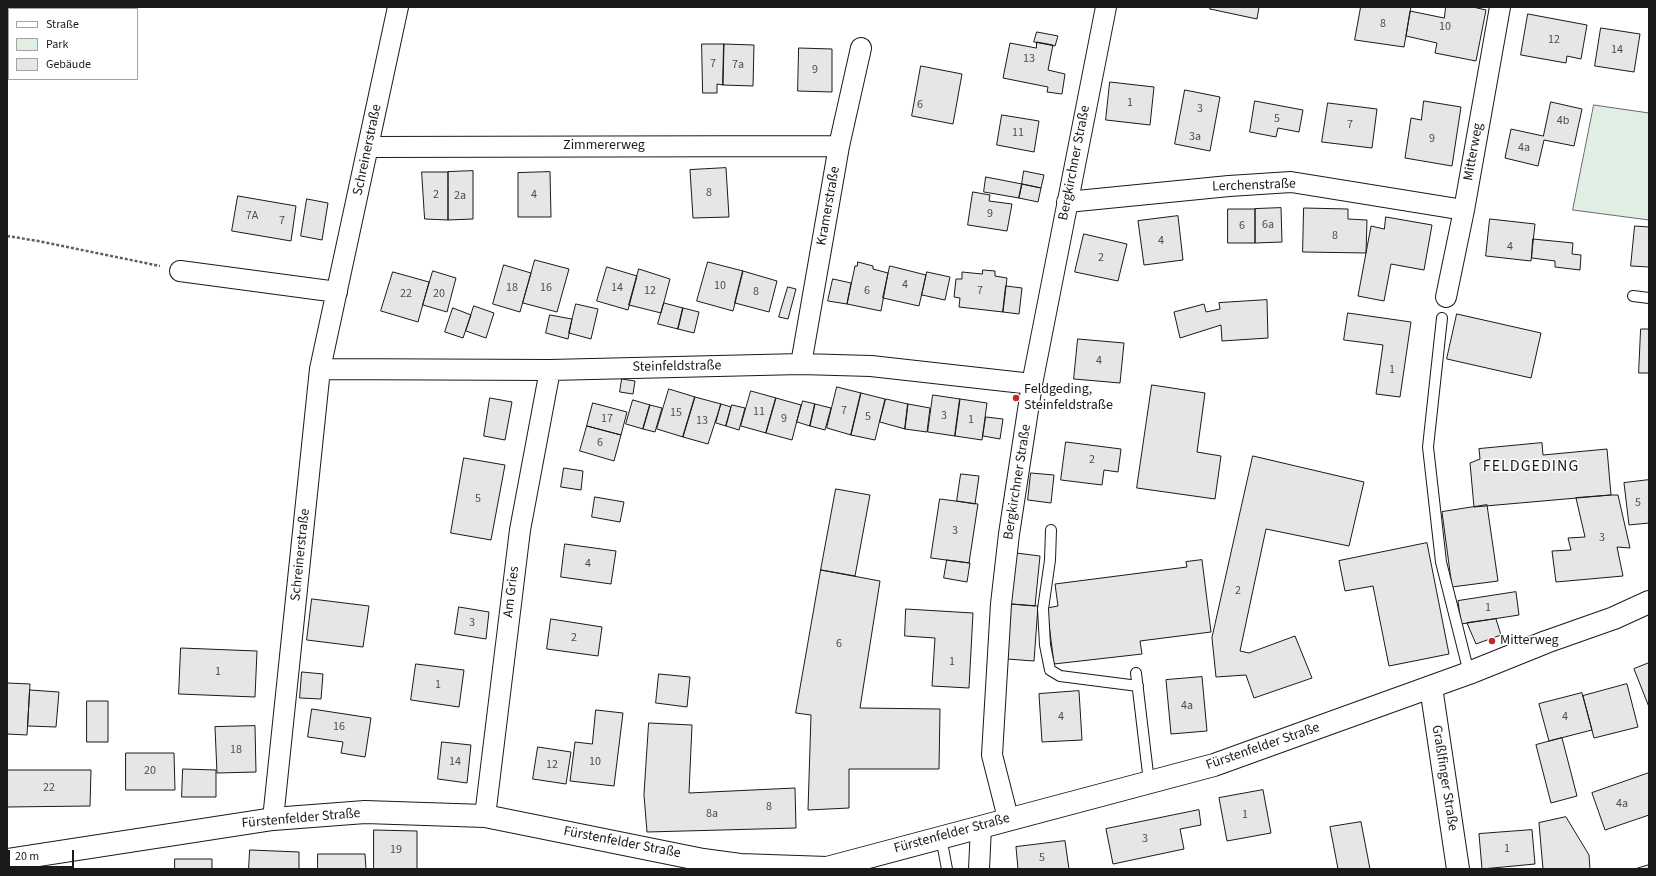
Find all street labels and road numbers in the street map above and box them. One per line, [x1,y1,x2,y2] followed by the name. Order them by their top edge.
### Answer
[350,103,386,197] street label: Schreinerstraße
[1056,104,1094,222] street label: Bergkirchner Straße
[1461,122,1487,182] street label: Mitterweg
[563,138,645,154] street label: Zimmererweg
[814,165,844,247] street label: Kramerstraße
[1212,176,1296,196] street label: Lerchenstraße
[632,358,722,376] street label: Steinfeldstraße
[1001,423,1035,541] street label: Bergkirchner Straße
[288,508,314,602] street label: Schreinerstraße
[501,565,523,619] street label: Am Gries
[1204,720,1322,774] street label: Fürstenfelder Straße
[1427,724,1461,832] street label: Graßlfinger Straße
[241,805,361,833] street label: Fürstenfelder Straße
[892,810,1012,858] street label: Fürstenfelder Straße
[562,823,682,863] street label: Fürstenfelder Straße

